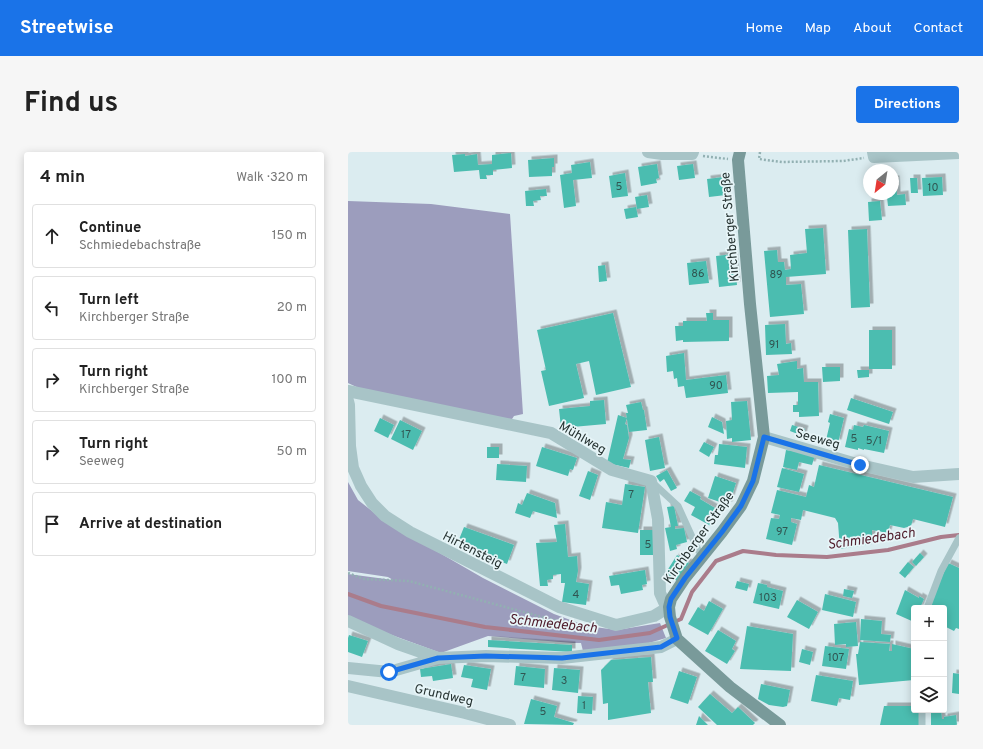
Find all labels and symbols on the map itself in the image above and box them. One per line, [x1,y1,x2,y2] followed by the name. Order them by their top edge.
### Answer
[863,164,899,200] north arrow
[718,171,744,282] street label: Kirchberger Straße
[616,180,623,194] house number: 5
[927,181,939,195] house number: 10
[691,267,705,281] house number: 86
[769,268,783,282] house number: 89
[769,338,779,352] house number: 91
[709,379,723,393] house number: 90
[555,419,609,459] street label: Mühlweg
[793,426,841,454] street label: Seeweg
[401,428,411,442] house number: 17
[851,432,858,446] house number: 5
[866,434,882,448] house number: 5/1
[851,456,869,474] route end
[628,488,634,502] house number: 7
[661,489,738,587] street label: Kirchberger Straße
[776,525,788,539] house number: 97
[826,525,917,554] water label: Schmiedebach
[439,529,505,573] street label: Hirtensteig
[645,538,652,552] house number: 5
[573,588,580,602] house number: 4
[759,591,777,605] house number: 103
[508,611,598,638] water label: Schmiedebach
[828,651,845,665] house number: 107
[380,663,398,681] route start
[520,671,526,685] house number: 7
[561,674,567,688] house number: 3
[413,681,474,710] street label: Grundweg
[582,699,586,713] house number: 1
[540,705,547,719] house number: 5

